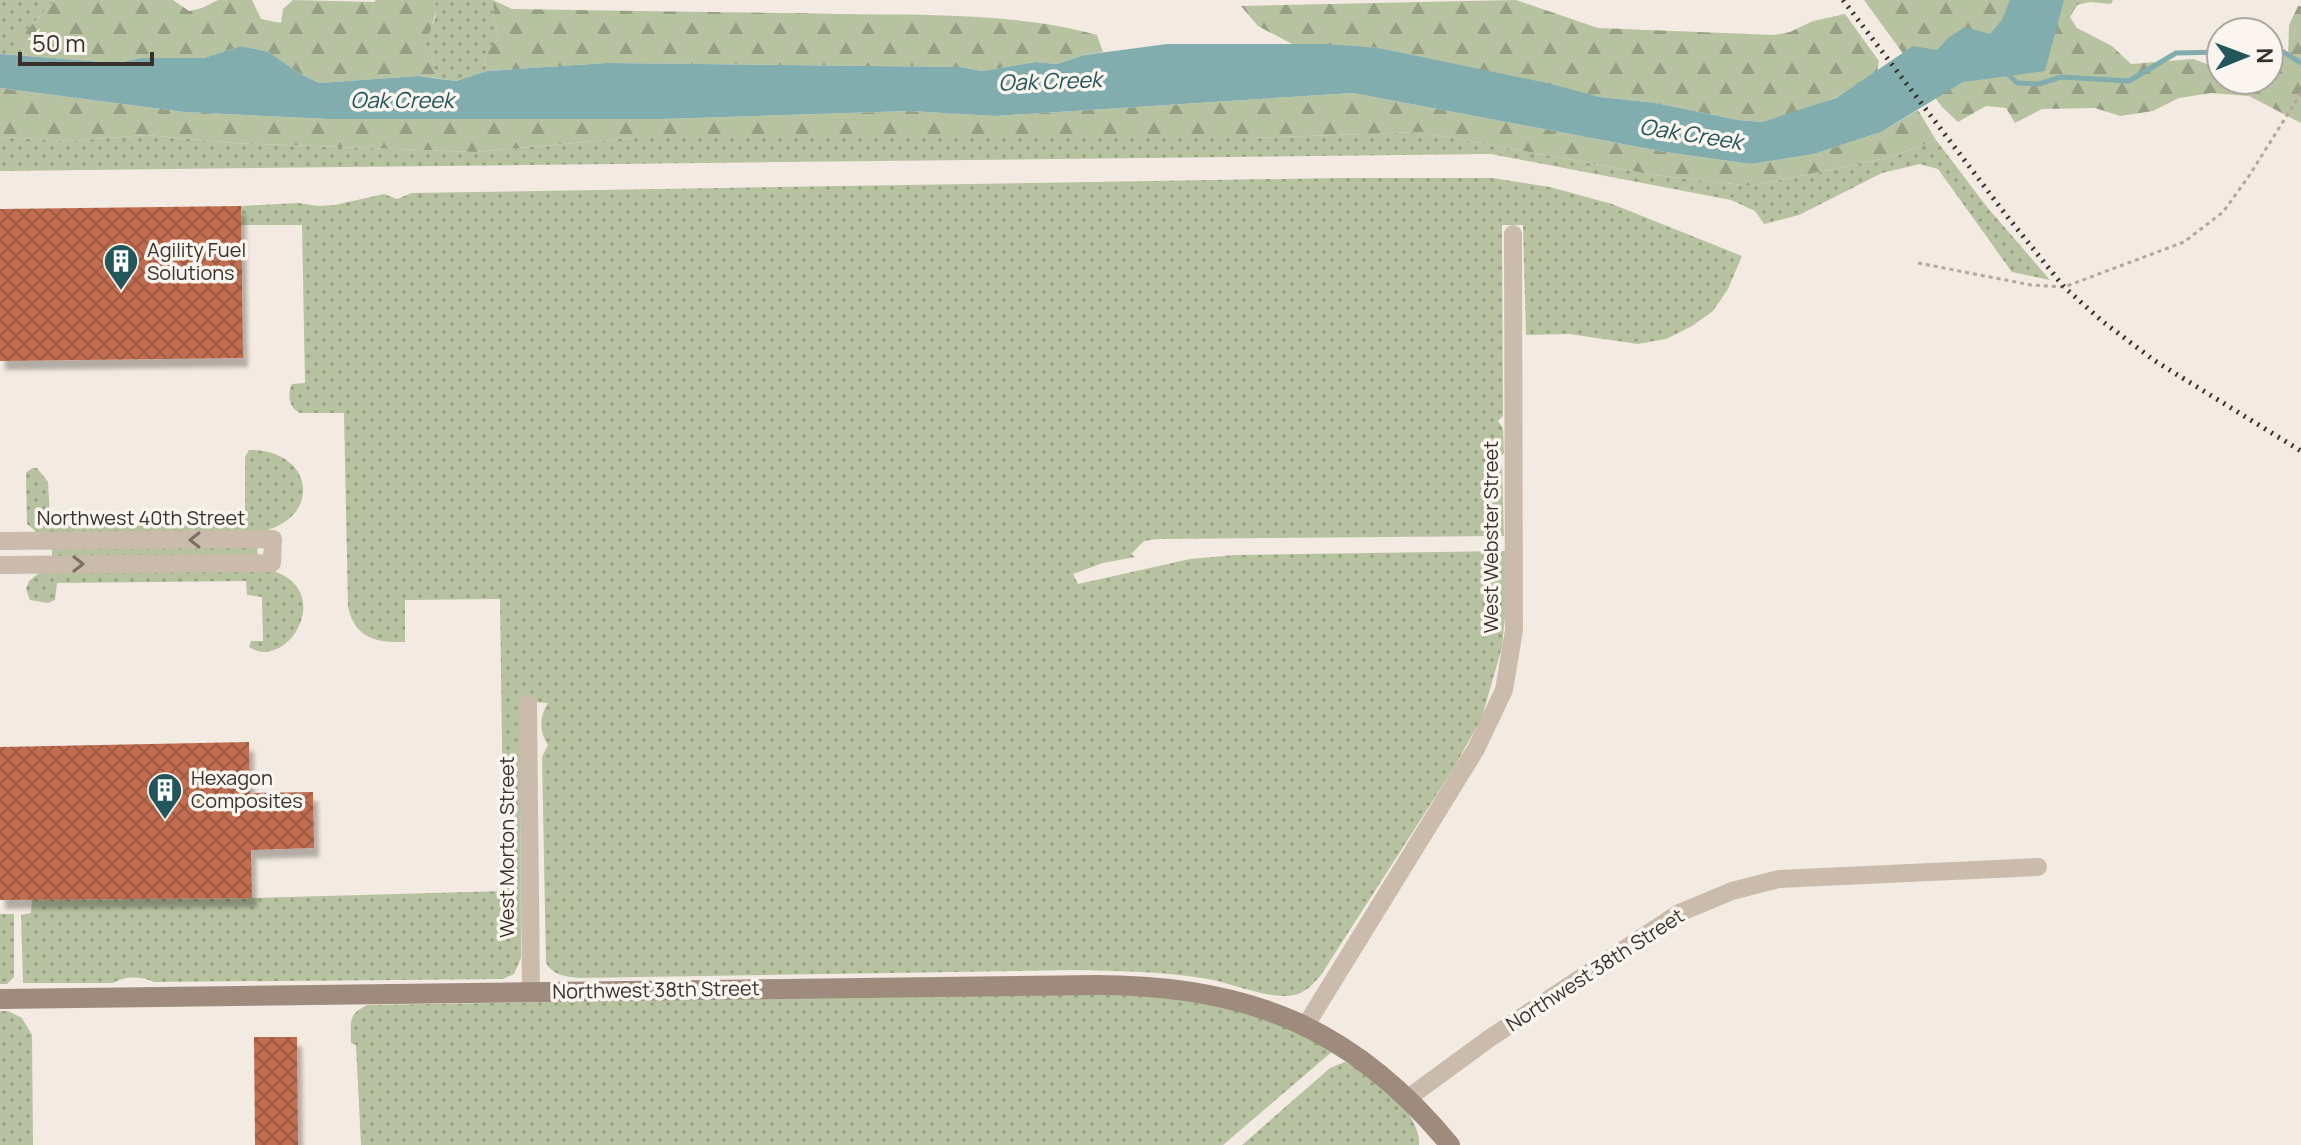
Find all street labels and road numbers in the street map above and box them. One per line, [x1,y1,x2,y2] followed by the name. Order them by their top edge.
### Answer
[1477,441,1504,633] street label: West Webster Street
[37,504,245,531] street label: Northwest 40th Street
[493,756,520,938] street label: West Morton Street
[1501,902,1689,1037] street label: Northwest 38th Street
[552,974,760,1005] street label: Northwest 38th Street

